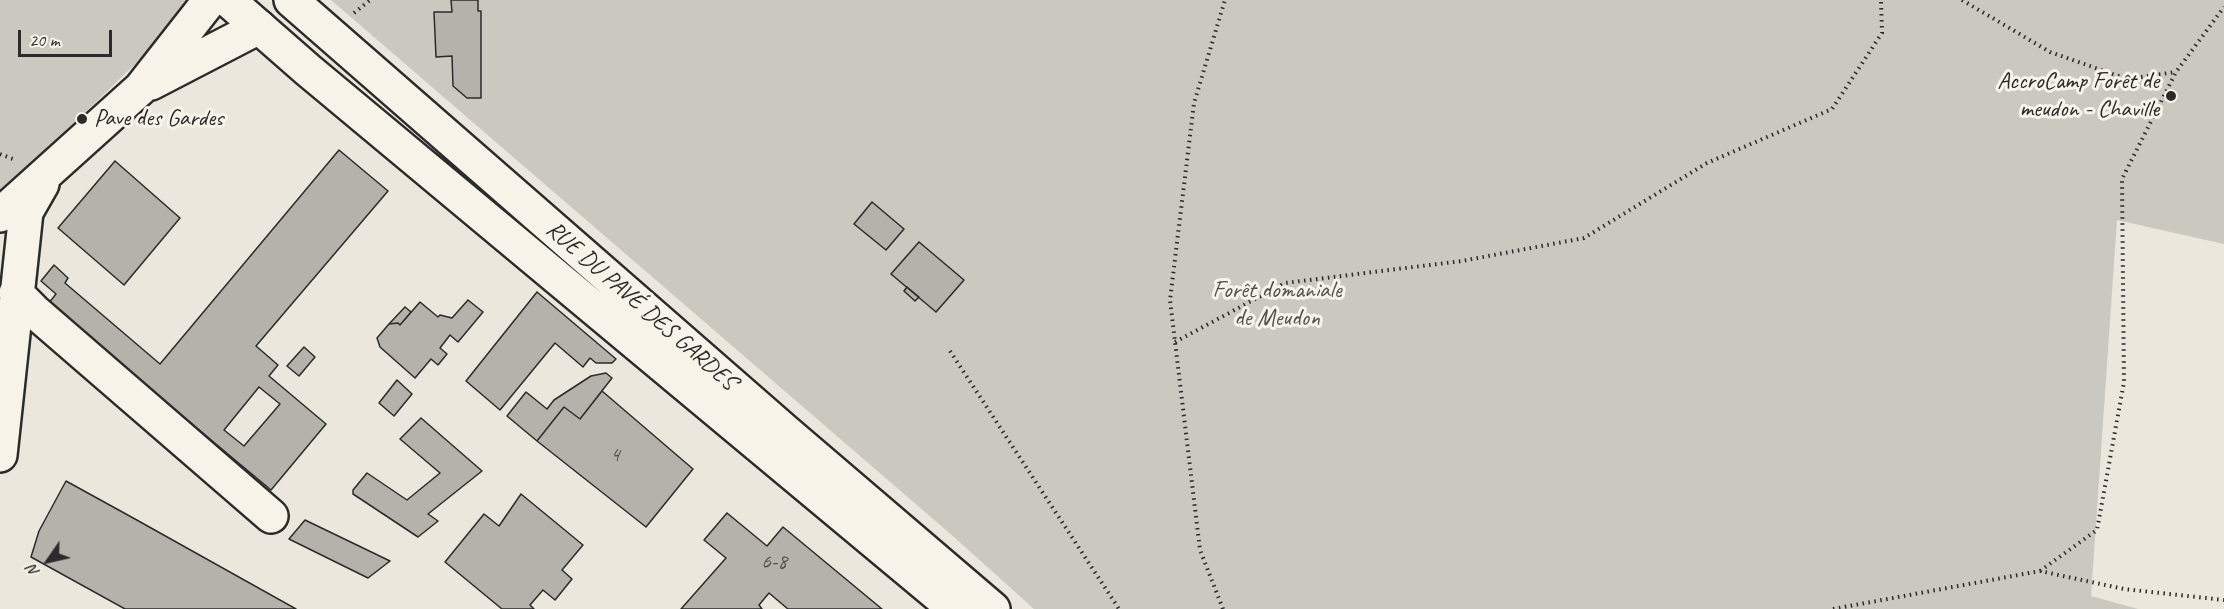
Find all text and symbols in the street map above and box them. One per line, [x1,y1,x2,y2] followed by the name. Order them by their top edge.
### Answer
[21,18,116,56] scale bar
[29,29,60,51] text: 20 m
[1997,68,2159,124] place label: AccroCamp Forêt de meudon - Chaville
[2164,89,2178,103] marker: AccroCamp Forêt de meudon - Chaville
[94,105,223,133] place label: Pave des Gardes
[75,112,89,126] marker: Pave des Gardes
[540,215,742,397] street label: RUE DU PAVÉ DES GARDES
[1213,277,1341,333] park label: Forêt domaniale de Meudon
[610,442,620,468] house number: 4
[18,531,78,591] north arrow
[761,549,787,575] house number: 6-8
[22,561,44,581] text: N

